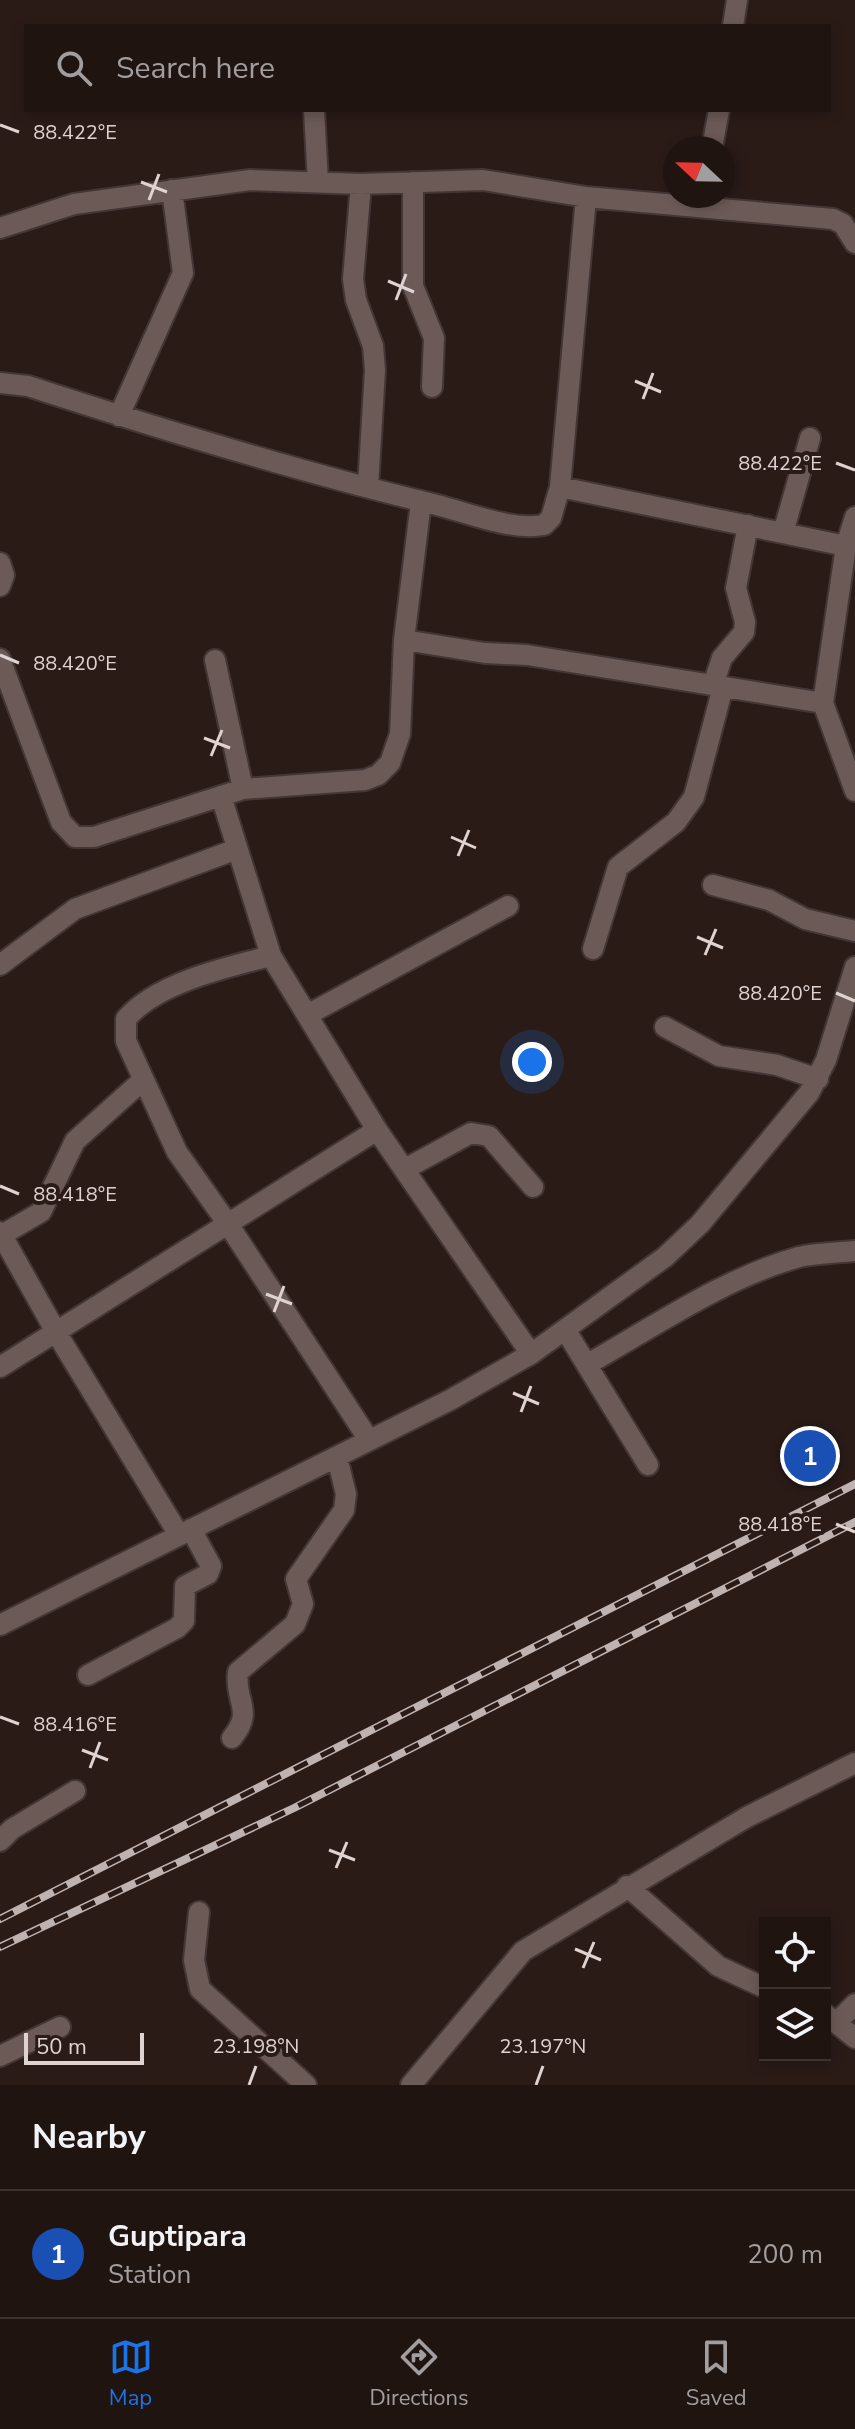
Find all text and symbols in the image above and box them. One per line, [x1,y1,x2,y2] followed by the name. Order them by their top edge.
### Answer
[24,24,831,112] search box
[52,46,96,90] icon: search
[116,48,275,89] text: Search here
[33,119,117,146] text: 88.422°E
[663,136,735,208] north arrow
[738,450,822,477] text: 88.422°E
[33,650,117,677] text: 88.420°E
[738,980,822,1007] text: 88.420°E
[512,1042,552,1082] your location
[33,1181,117,1208] text: 88.418°E
[784,1426,836,1486] pin: 1
[738,1511,822,1538] text: 88.418°E
[33,1711,117,1738] text: 88.416°E
[759,1917,831,2061] map controls
[759,1917,831,1989] button: locate
[759,1989,831,2061] button: layers
[24,2029,144,2065] scale bar
[36,2032,87,2062] text: 50 m
[213,2033,299,2060] text: 23.198°N
[500,2033,586,2060] text: 23.197°N
[32,2114,146,2160] text: Nearby
[108,2216,247,2257] text: Guptipara
[50,2237,66,2272] text: 1
[747,2237,823,2272] text: 200 m
[108,2257,191,2292] text: Station
[109,2335,153,2413] tab: Map
[370,2335,469,2413] tab: Directions
[686,2335,746,2413] tab: Saved

